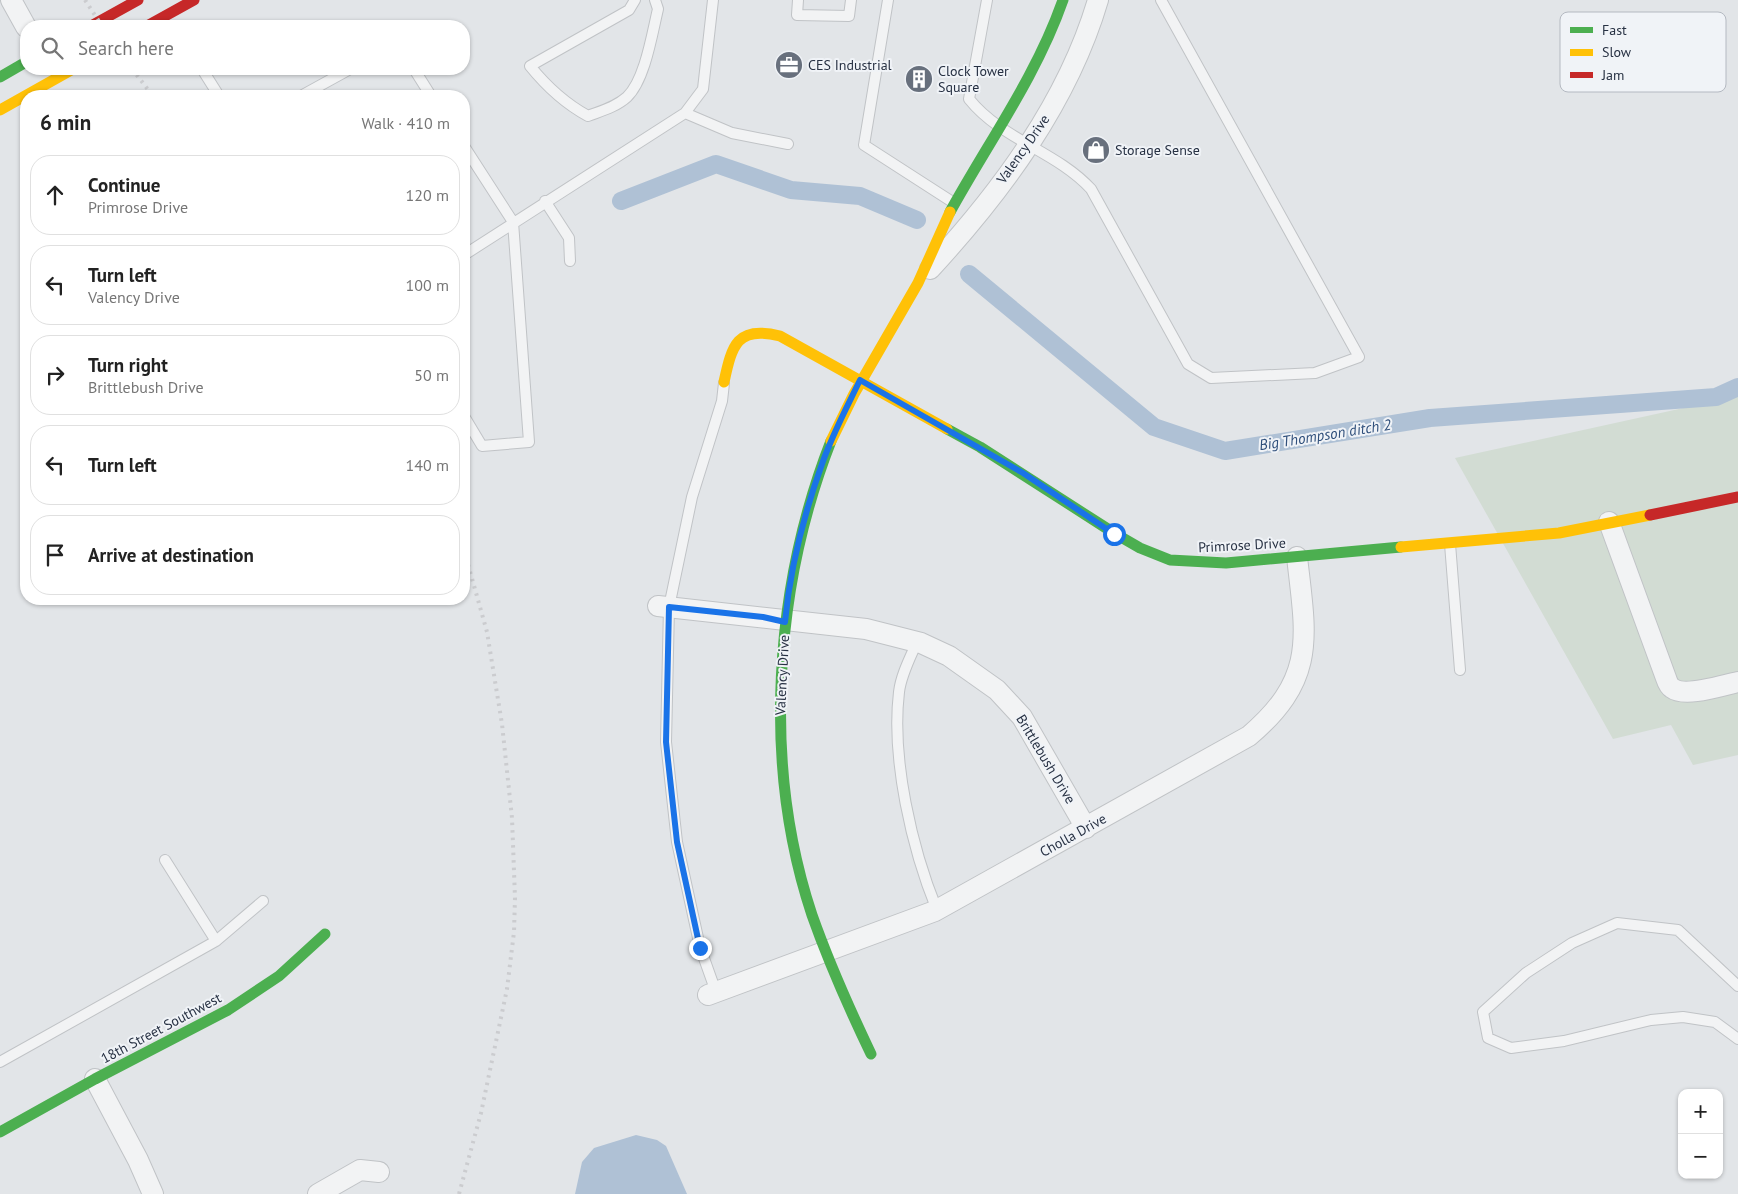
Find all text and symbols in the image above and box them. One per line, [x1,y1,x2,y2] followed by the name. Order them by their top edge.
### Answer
[1560,12,1726,92] legend
[20,20,470,75] search box
[1602,21,1627,39] text: Fast
[38,34,66,62] icon: search
[78,36,174,60] text: Search here
[1602,43,1632,61] text: Slow
[774,50,804,80] office icon: CES Industrial
[808,56,892,74] place label: CES Industrial
[938,62,1009,96] place label: Clock Tower Square
[904,64,934,94] building icon: Clock Tower Square
[1601,66,1624,84] text: Jam
[40,109,91,136] text: 6 min
[992,111,1053,188] street label: Valency Drive
[361,113,450,133] text: Walk · 410 m
[1081,135,1111,165] shop icon: Storage Sense
[1115,141,1200,159] place label: Storage Sense
[88,173,160,197] text: Continue
[41,181,69,209] icon: ahead
[406,185,449,205] text: 120 m
[88,197,188,217] text: Primrose Drive
[88,263,157,287] text: Turn left
[41,271,69,299] icon: left
[406,275,449,295] text: 100 m
[88,287,180,307] text: Valency Drive
[88,353,168,377] text: Turn right
[41,361,69,389] icon: right
[414,365,449,385] text: 50 m
[88,377,204,397] text: Brittlebush Drive
[1258,415,1392,454] water label: Big Thompson ditch 2
[41,451,69,479] icon: left
[88,453,157,477] text: Turn left
[406,455,449,475] text: 140 m
[1103,523,1126,546] route start
[1198,534,1286,556] street label: Primrose Drive
[41,541,69,569] icon: arrive
[88,543,254,567] text: Arrive at destination
[771,634,793,717] street label: Valency Drive
[1012,711,1080,807] street label: Brittlebush Drive
[1037,809,1109,861] street label: Cholla Drive
[689,937,712,960] route end
[98,989,224,1067] street label: 18th Street Southwest
[1678,1089,1723,1179] map controls
[1678,1089,1723,1134] button: +
[1678,1134,1723,1179] button: −

